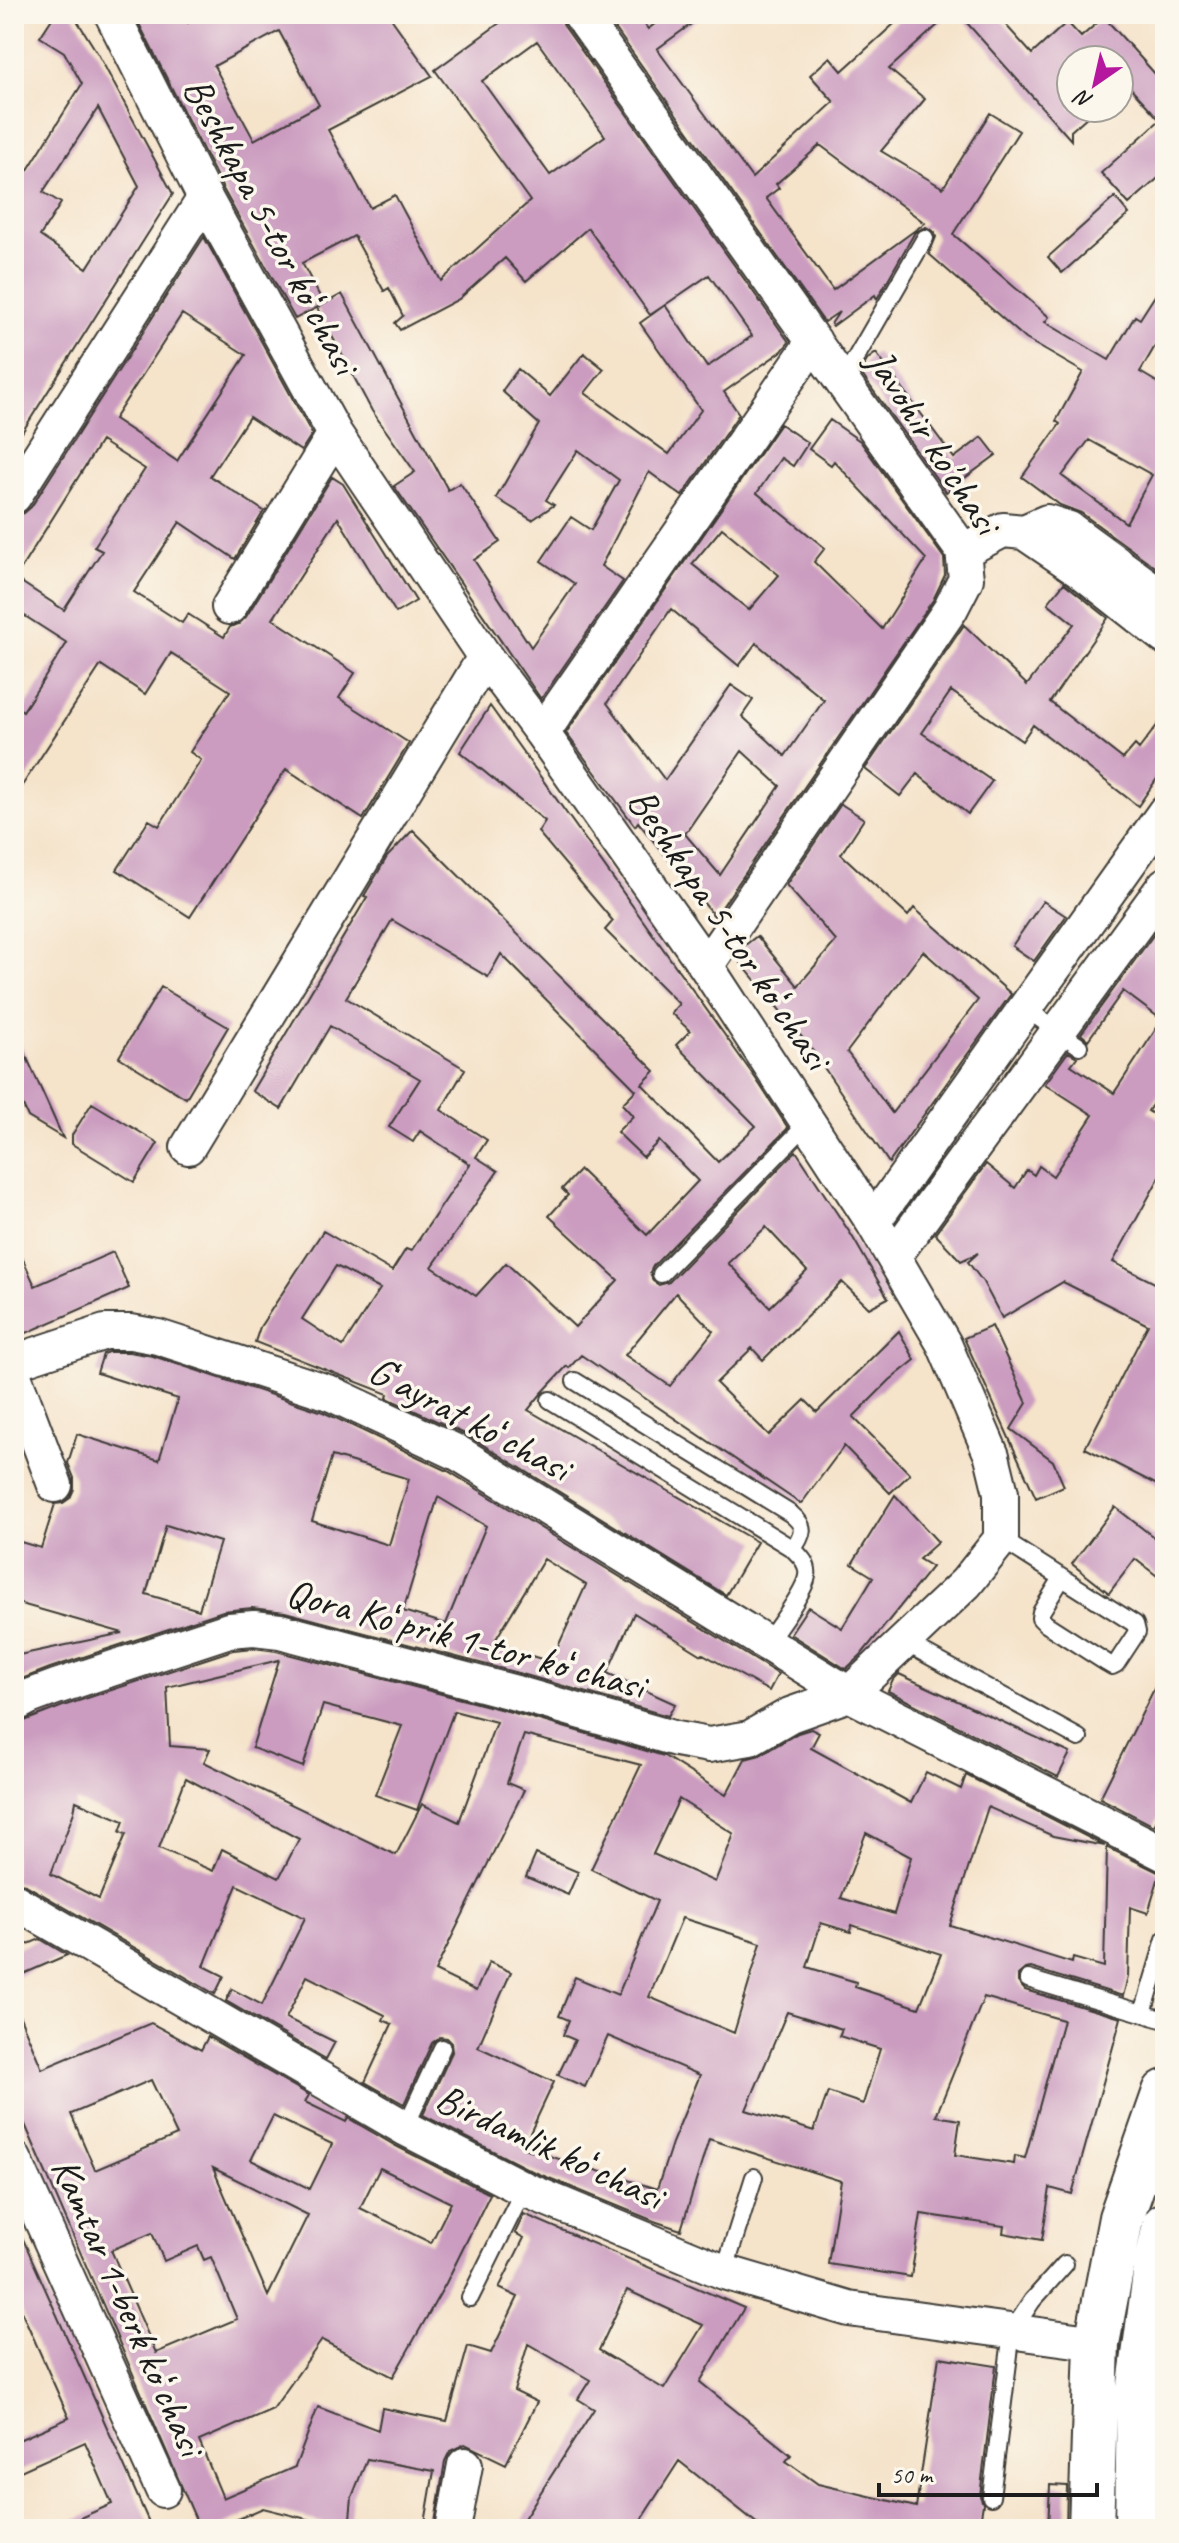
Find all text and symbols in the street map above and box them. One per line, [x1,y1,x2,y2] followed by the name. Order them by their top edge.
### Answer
[1055,44,1135,124] north arrow
[172,69,372,386] street label: Beshkapa 5-tor koʻchasi
[1068,82,1098,115] text: N
[854,338,1014,547] street label: Javohir ko'chasi
[617,778,844,1082] street label: Beshkapa 5-tor koʻchasi
[360,1345,583,1495] street label: Gʻayrat koʻchasi
[281,1567,654,1712] street label: Qora Koʻprik 1-tor koʻchasi
[428,2073,675,2223] street label: Birdamlik koʻchasi
[40,2150,218,2467] street label: Kamtar 1-berk koʻchasi
[879,2447,1097,2497] scale bar
[891,2460,934,2490] text: 50 m

